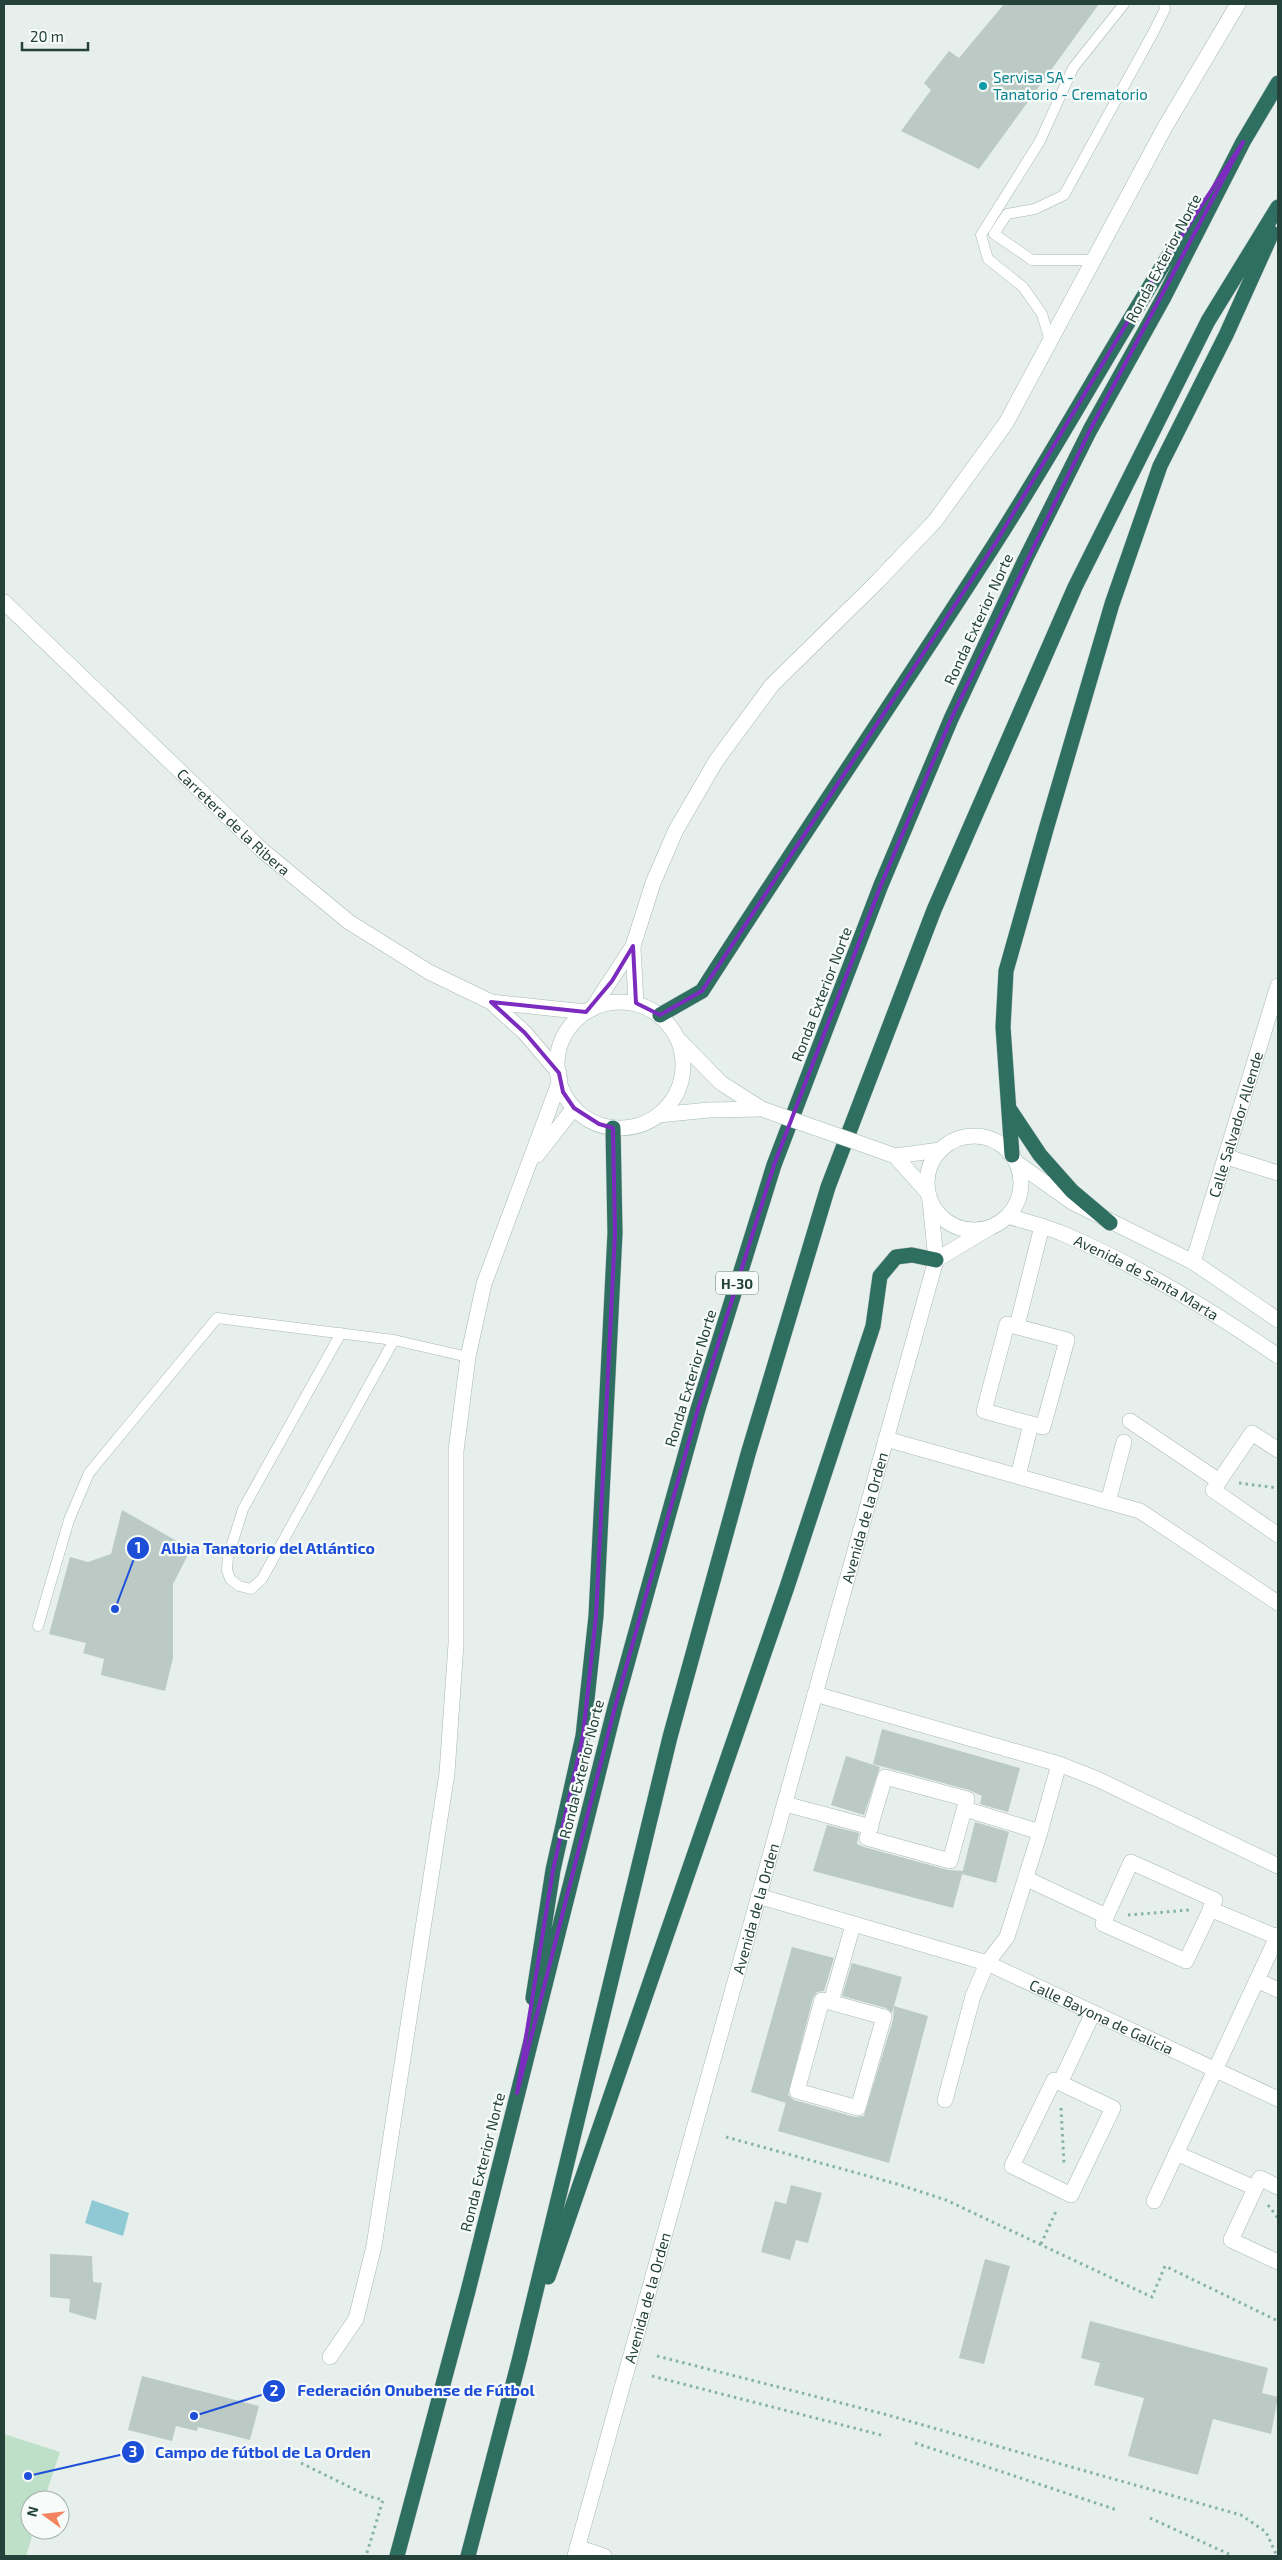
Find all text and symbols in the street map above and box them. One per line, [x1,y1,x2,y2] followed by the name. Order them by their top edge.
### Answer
[22,20,89,52] scale bar
[30,27,64,45] text: 20 m
[993,68,1148,103] place label: Servisa SA - Tanatorio - Crematorio
[977,80,989,92] marker: Servisa SA - Tanatorio - Crematorio
[1122,191,1204,325] street label: Ronda Exterior Norte
[940,550,1016,688] street label: Ronda Exterior Norte
[174,765,294,879] street label: Carretera de la Ribera
[787,924,855,1064] street label: Ronda Exterior Norte
[1204,1049,1266,1200] street label: Calle Salvador Allende
[1072,1231,1222,1324] street label: Avenida de Santa Marta
[716,1272,758,1295] road number: H-30
[661,1307,719,1449] street label: Ronda Exterior Norte
[837,1450,891,1585] street label: Avenida de la Orden
[125,1532,385,1563] callout: Albia Tanatorio del Atlántico
[135,1538,141,1556] text: 1
[161,1538,375,1557] text: Albia Tanatorio del Atlántico
[555,1697,607,1841] street label: Ronda Exterior Norte
[729,1841,782,1976] street label: Avenida de la Orden
[1027,1975,1176,2058] street label: Calle Bayona de Galicia
[456,2090,508,2234] street label: Ronda Exterior Norte
[620,2230,674,2365] street label: Avenida de la Orden
[262,2375,544,2406] callout: Federación Onubense de Fútbol
[297,2380,535,2399] text: Federación Onubense de Fútbol
[270,2381,279,2399] text: 2
[120,2436,382,2467] callout: Campo de fútbol de La Orden
[129,2442,137,2460] text: 3
[155,2442,371,2461] text: Campo de fútbol de La Orden
[20,2490,70,2540] north arrow
[22,2504,41,2519] text: N

